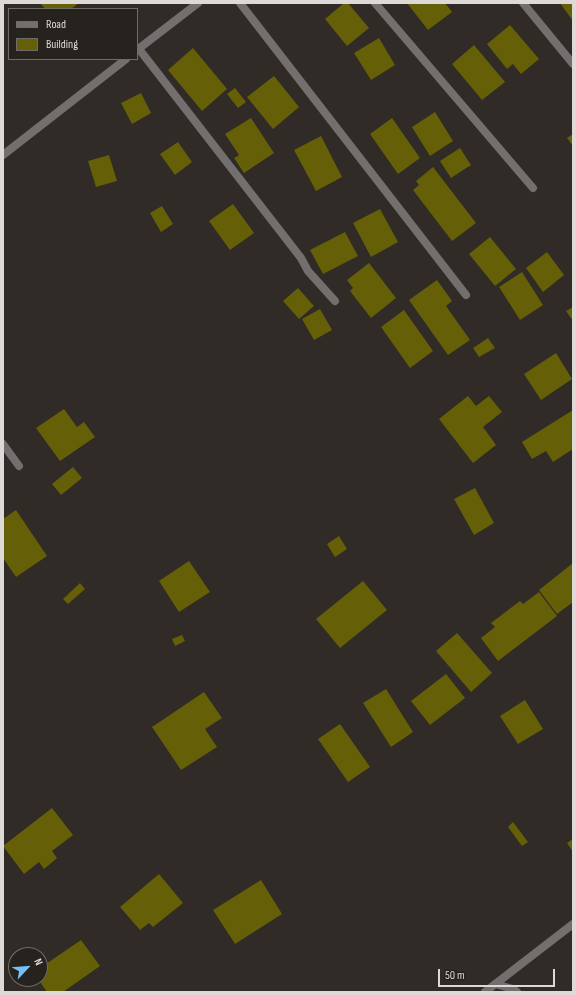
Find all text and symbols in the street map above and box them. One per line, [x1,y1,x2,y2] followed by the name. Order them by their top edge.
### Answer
[8,8,138,60] legend
[46,17,66,32] text: Road
[46,37,78,52] text: Building
[8,947,48,987] north arrow
[31,956,45,967] text: N
[440,961,557,987] scale bar
[445,968,465,983] text: 50 m

